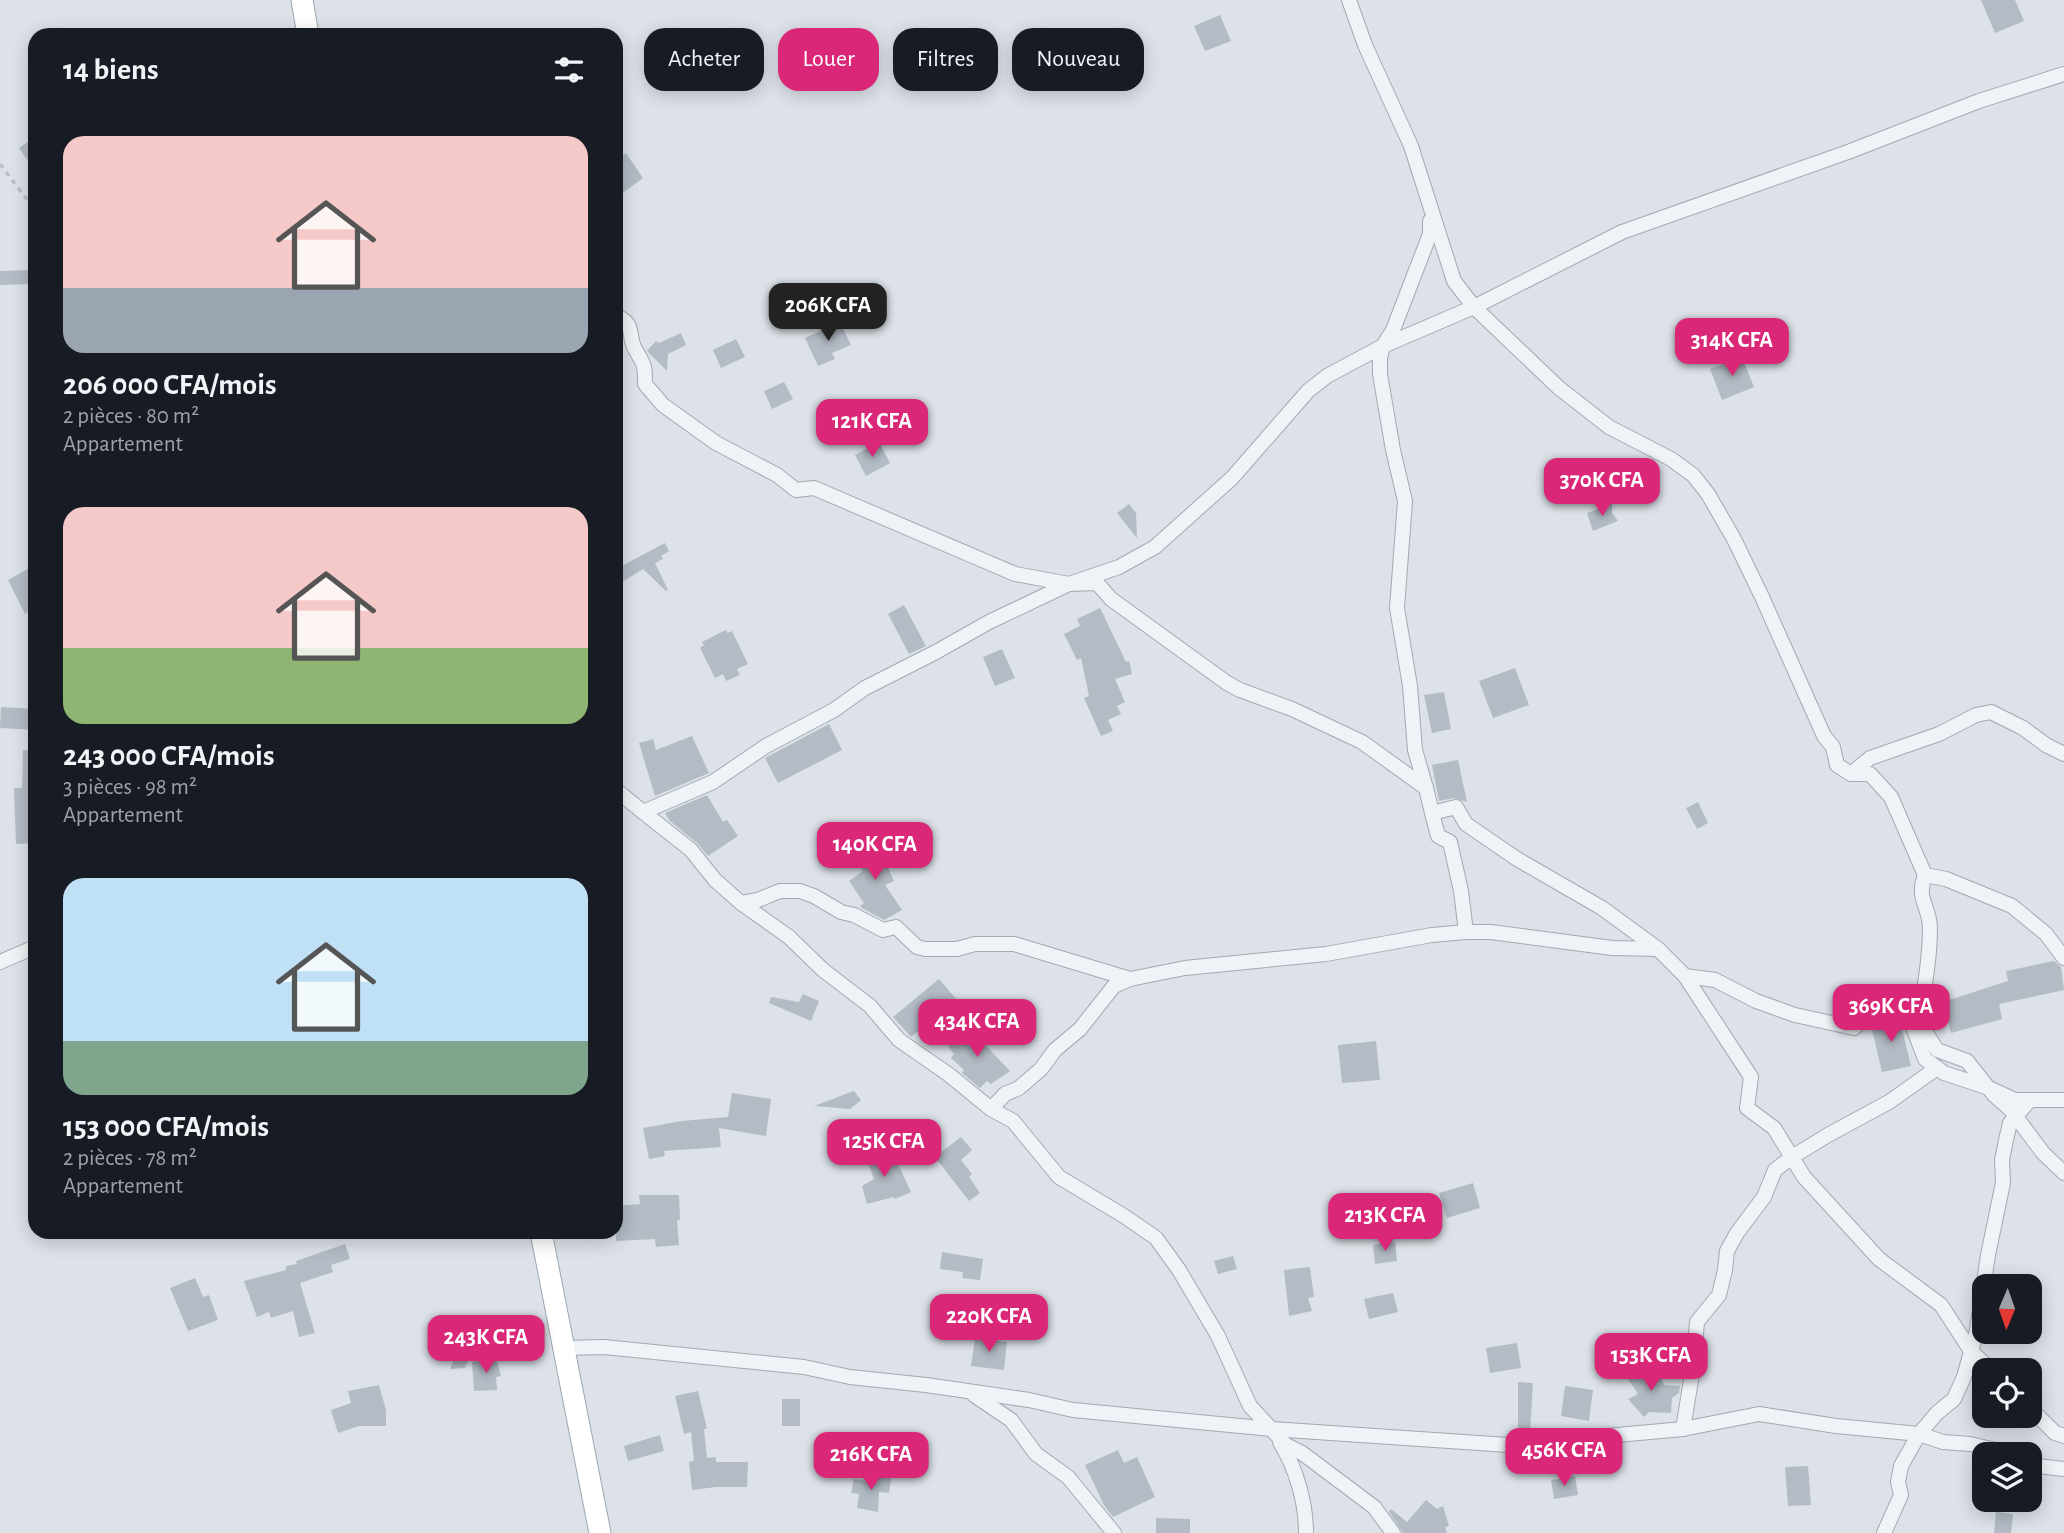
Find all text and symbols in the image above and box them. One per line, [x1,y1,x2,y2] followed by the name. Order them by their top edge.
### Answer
[644,28,764,91] chip: Acheter
[778,28,879,91] chip: Louer
[893,28,998,91] chip: Filtres
[1012,28,1144,91] chip: Nouveau
[550,51,588,89] icon: filters
[63,55,159,85] text: 14 biens
[263,182,389,308] icon: home
[756,284,900,343] pin: 206K CFA
[785,294,871,317] text: 206K CFA
[1660,318,1804,378] pin: 314K CFA
[1691,329,1773,352] text: 314K CFA
[63,370,277,400] text: 206 000 CFA/mois
[800,400,944,459] pin: 121K CFA
[63,405,199,428] text: 2 pièces · 80 m²
[832,410,912,433] text: 121K CFA
[63,433,183,456] text: Appartement
[1530,458,1674,518] pin: 370K CFA
[1560,469,1644,492] text: 370K CFA
[263,553,389,679] icon: home
[63,741,274,771] text: 243 000 CFA/mois
[63,776,197,799] text: 3 pièces · 98 m²
[63,804,183,827] text: Appartement
[803,822,947,882] pin: 140K CFA
[833,833,917,856] text: 140K CFA
[263,924,389,1050] icon: home
[1819,984,1963,1044] pin: 369K CFA
[1849,995,1933,1018] text: 369K CFA
[905,1000,1049,1059] pin: 434K CFA
[934,1010,1020,1033] text: 434K CFA
[63,1112,269,1142] text: 153 000 CFA/mois
[812,1120,956,1179] pin: 125K CFA
[843,1130,925,1153] text: 125K CFA
[63,1147,197,1170] text: 2 pièces · 78 m²
[63,1175,183,1198] text: Appartement
[1313,1194,1457,1253] pin: 213K CFA
[1344,1204,1426,1227] text: 213K CFA
[1972,1274,2042,1344] north arrow
[1972,1274,2042,1512] map controls
[917,1294,1061,1354] pin: 220K CFA
[946,1305,1032,1328] text: 220K CFA
[414,1316,558,1375] pin: 243K CFA
[444,1326,528,1349] text: 243K CFA
[1579,1334,1723,1393] pin: 153K CFA
[1611,1344,1691,1367] text: 153K CFA
[1972,1358,2042,1428] button: locate
[1492,1428,1636,1488] pin: 456K CFA
[799,1432,943,1492] pin: 216K CFA
[1521,1439,1607,1462] text: 456K CFA
[1972,1442,2042,1512] button: layers
[830,1443,912,1466] text: 216K CFA

